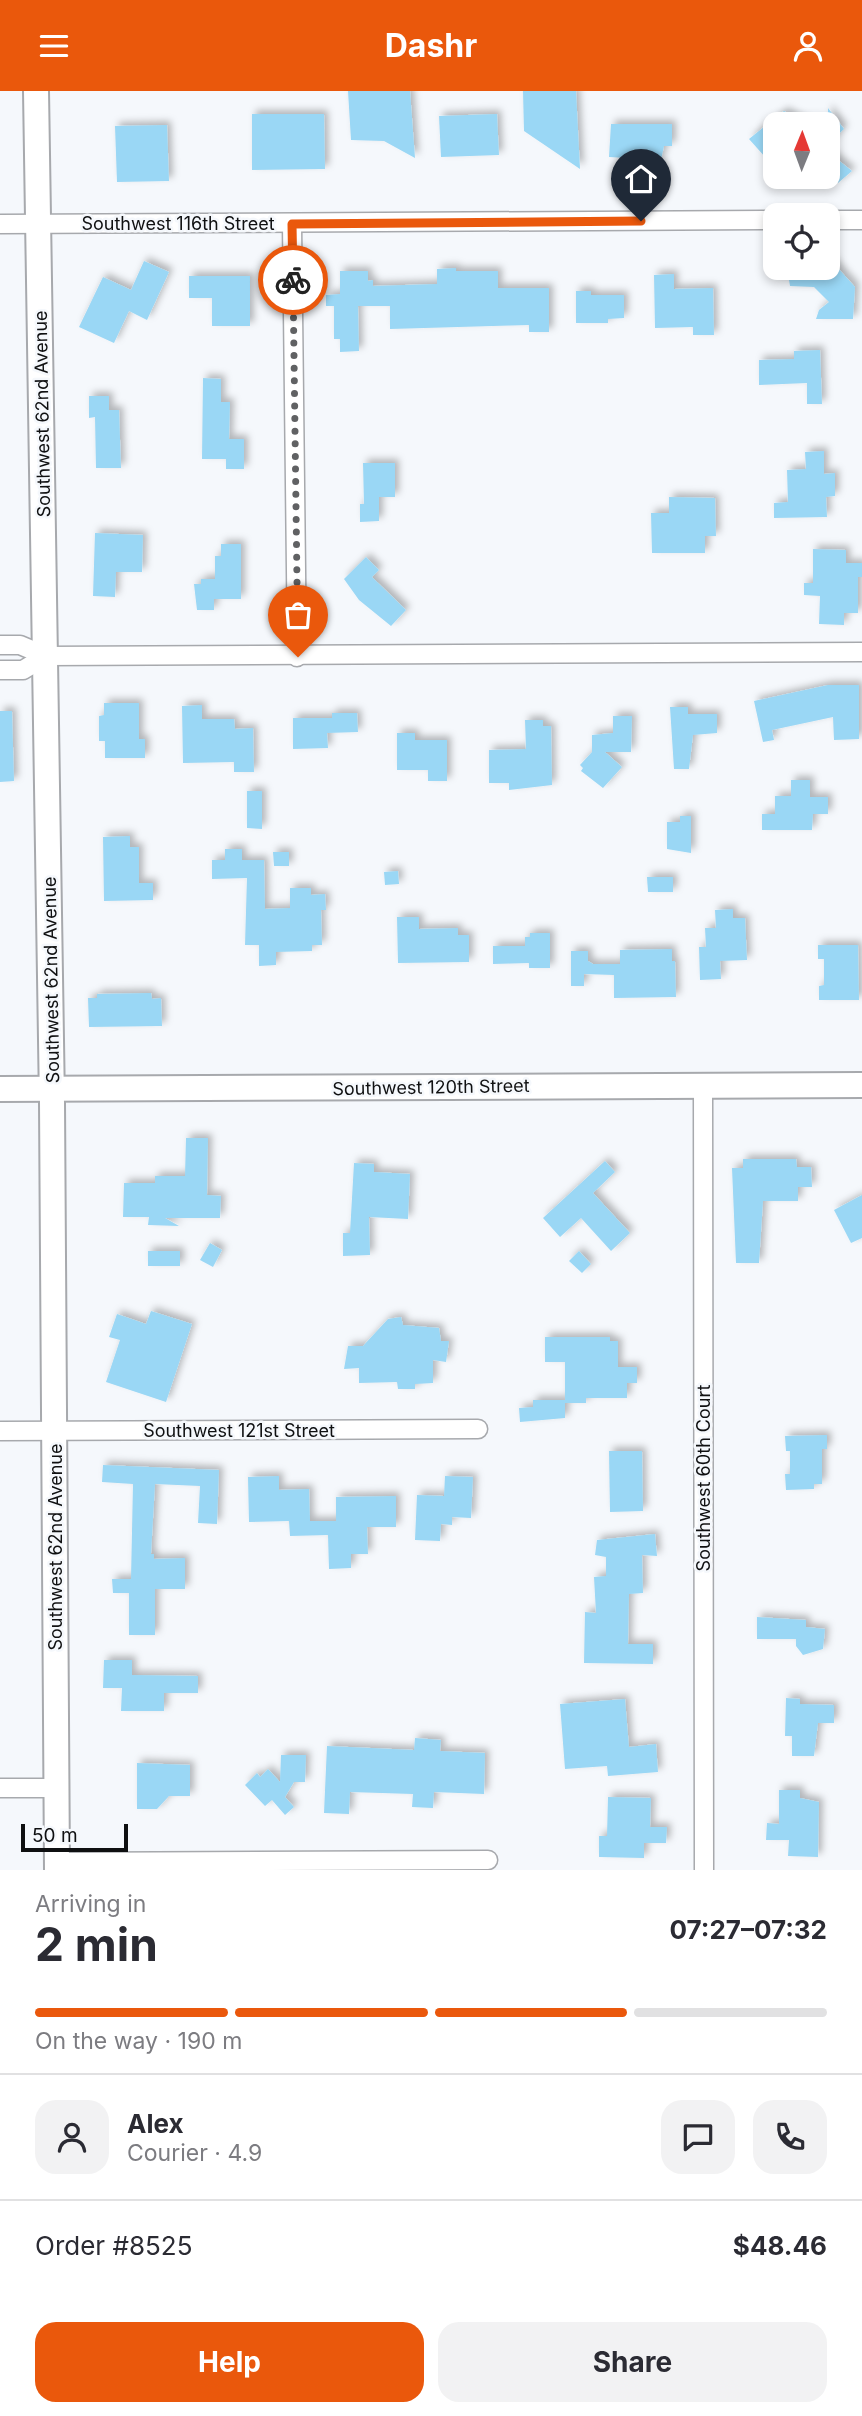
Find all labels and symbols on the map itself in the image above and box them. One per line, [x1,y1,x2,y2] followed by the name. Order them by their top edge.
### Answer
[763,112,840,189] north arrow
[611,149,671,221] pin
[81,213,275,234] street label: Southwest 116th Street
[258,245,328,315] courier
[30,310,54,518] street label: Southwest 62nd Avenue
[268,585,328,657] pin
[39,876,63,1084] street label: Southwest 62nd Avenue
[332,1075,530,1099] street label: Southwest 120th Street
[693,1385,714,1571] street label: Southwest 60th Court
[143,1420,335,1441] street label: Southwest 121st Street
[45,1444,66,1650] street label: Southwest 62nd Avenue
[21,1821,128,1853] scale bar

